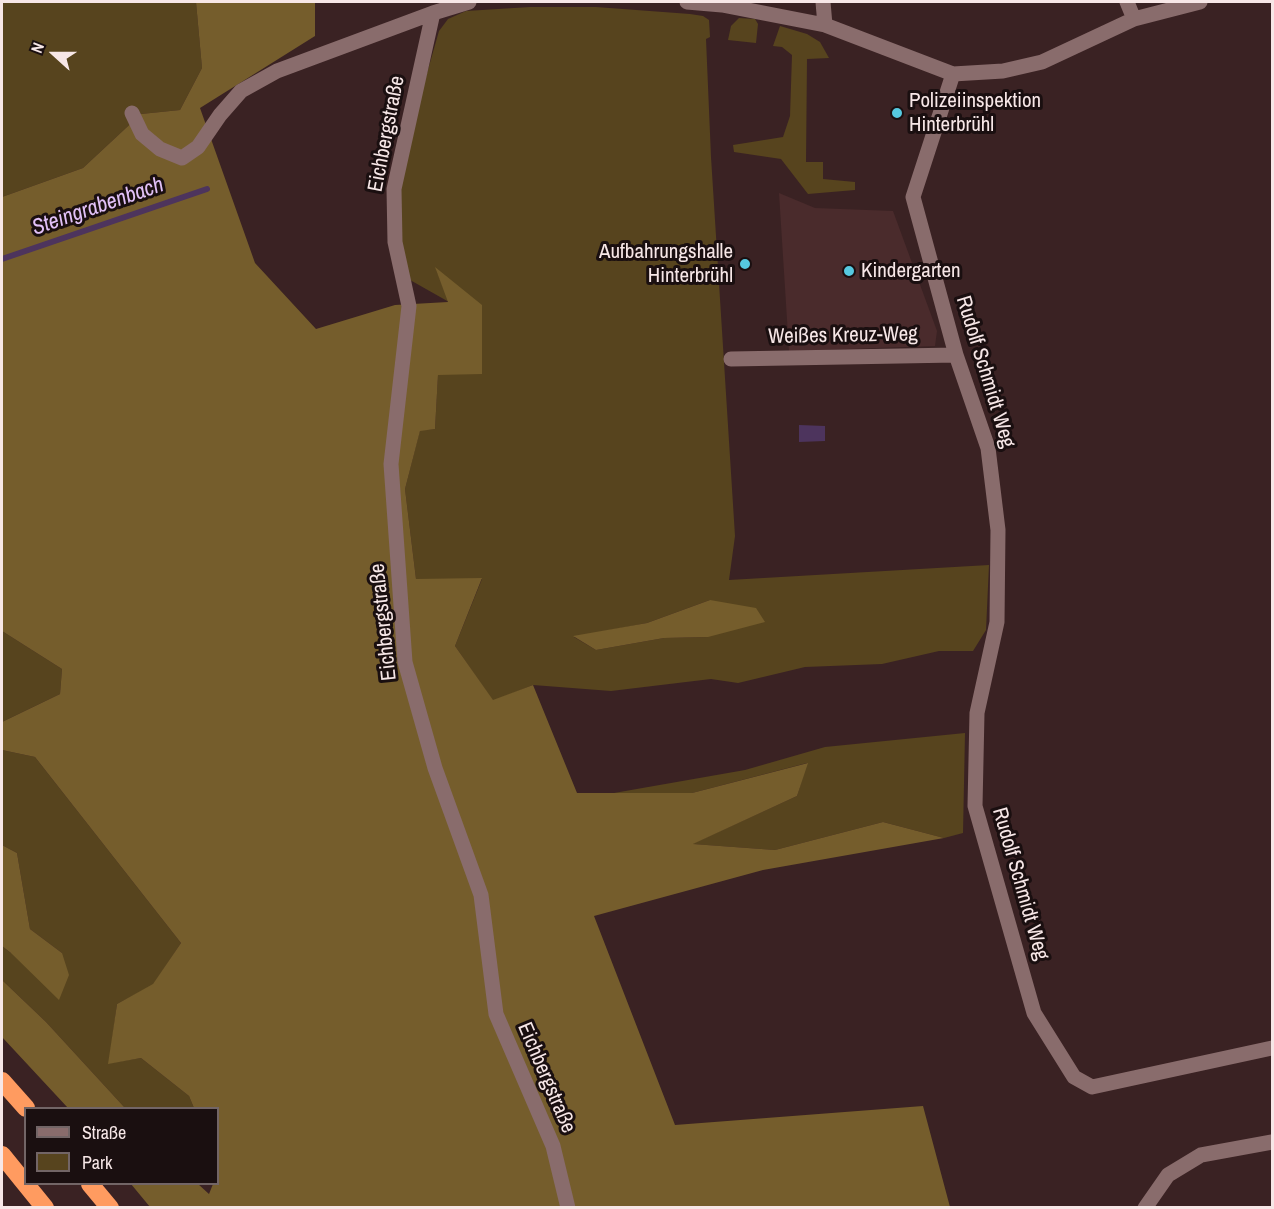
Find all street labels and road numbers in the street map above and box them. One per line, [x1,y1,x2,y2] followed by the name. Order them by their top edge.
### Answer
[363,74,411,194] street label: Eichbergstraße
[950,293,1020,451] street label: Rudolf Schmidt Weg
[768,322,918,350] street label: Weißes Kreuz-Weg
[365,562,403,682] street label: Eichbergstraße
[986,805,1054,963] street label: Rudolf Schmidt Weg
[511,1019,581,1137] street label: Eichbergstraße

